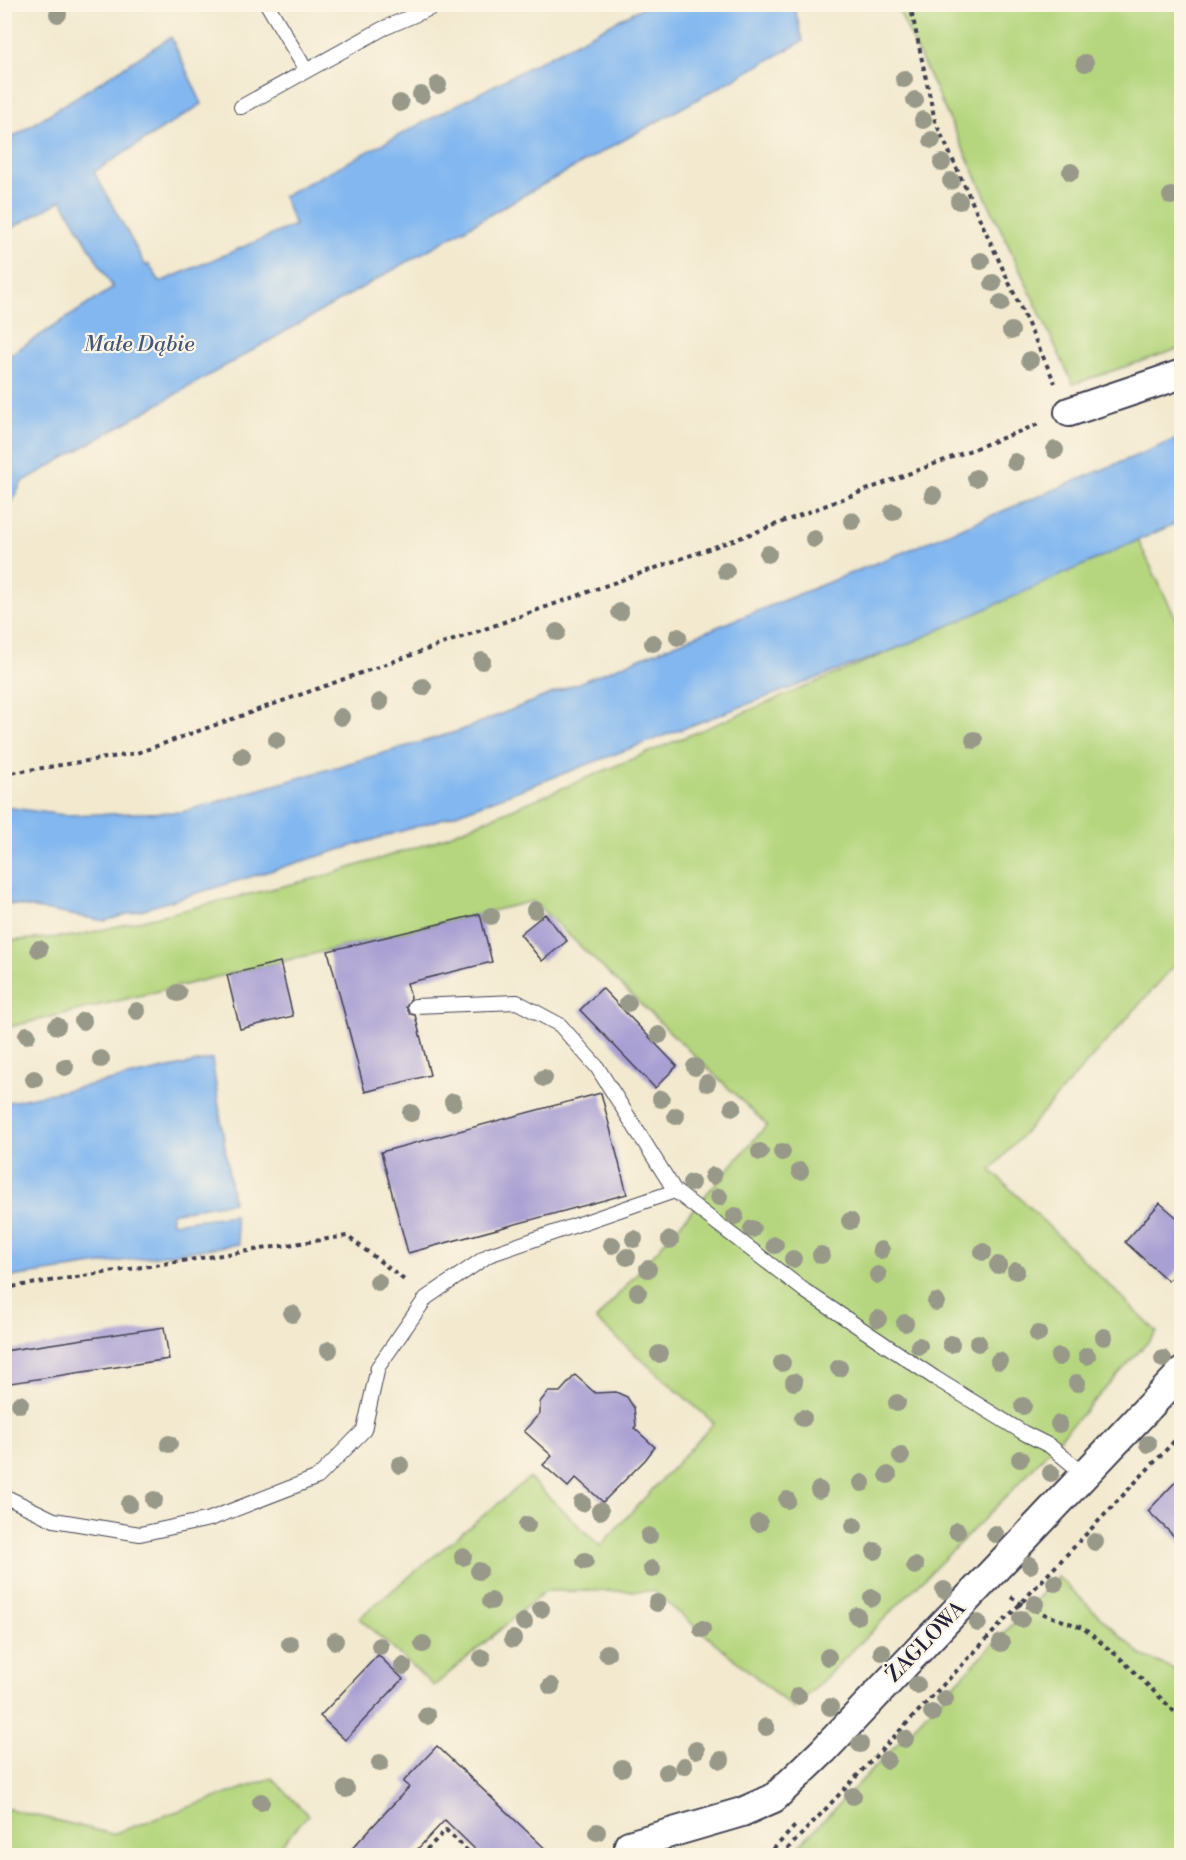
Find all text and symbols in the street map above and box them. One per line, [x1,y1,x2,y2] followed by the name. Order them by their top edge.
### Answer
[84,331,194,358] water label: Małe Dąbie
[879,1594,972,1688] street label: ŻAGLOWA

